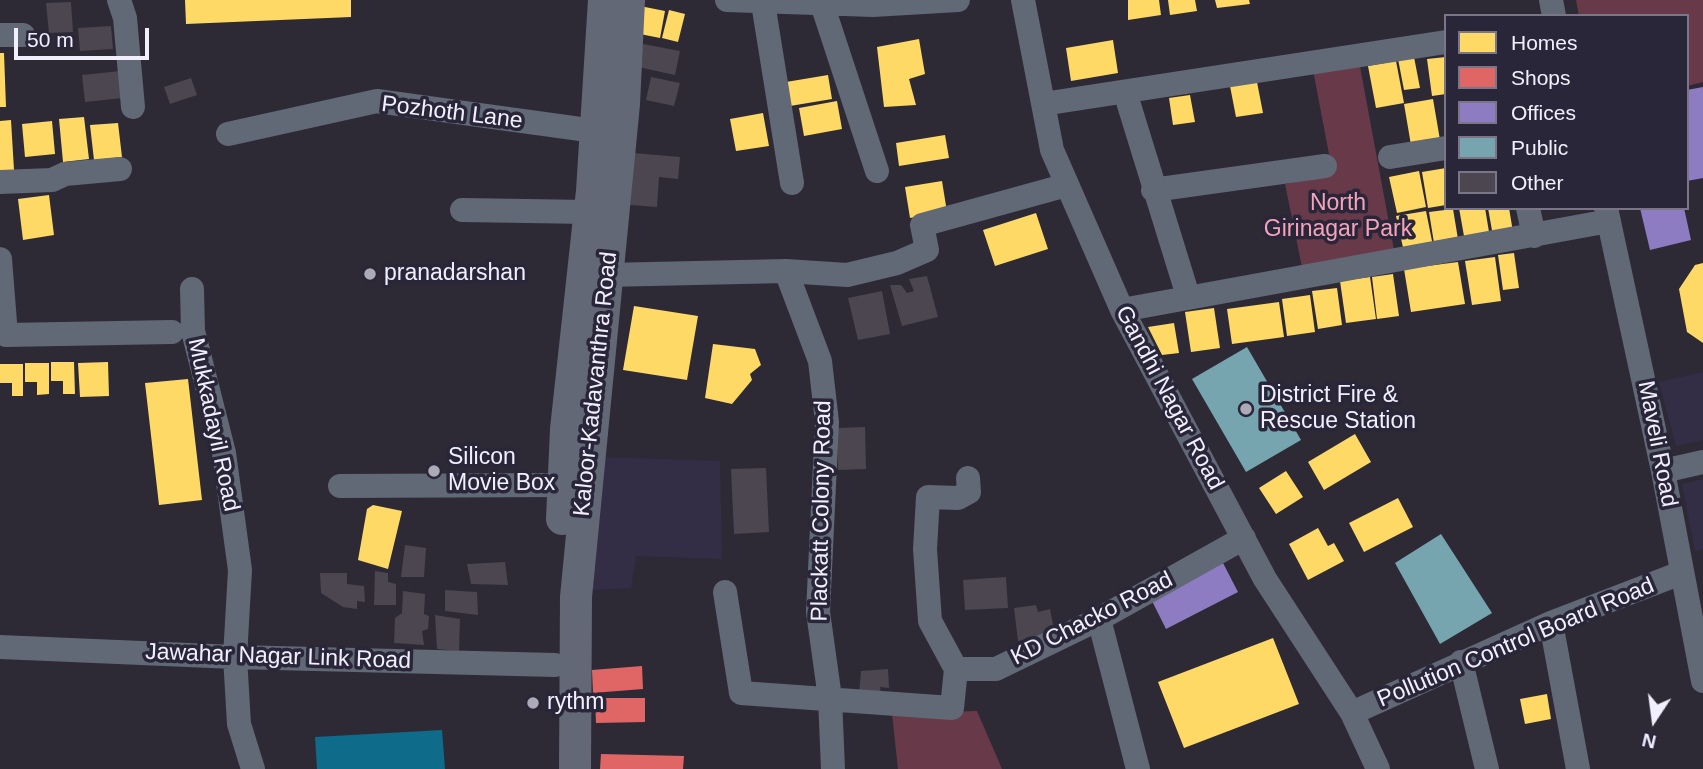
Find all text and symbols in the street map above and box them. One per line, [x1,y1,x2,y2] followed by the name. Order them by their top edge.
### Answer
[18,14,152,58] scale bar
[1444,14,1689,210] legend
[27,28,74,51] text: 50 m
[1511,31,1578,54] text: Homes
[1511,66,1571,89] text: Shops
[380,91,524,135] street label: Pozhoth Lane
[1511,101,1576,124] text: Offices
[1511,136,1568,159] text: Public
[1511,171,1564,194] text: Other
[1264,190,1412,244] park label: North Girinagar Park
[568,250,624,518] street label: Kaloor-Kadavanthra Road
[384,260,526,288] place label: pranadarshan
[362,266,378,282] marker: pranadarshan
[1109,301,1229,495] street label: Gandhi Nagar Road
[181,336,245,514] street label: Mukkadayil Road
[1631,379,1683,509] street label: Maveli Road
[1260,382,1416,436] place label: District Fire & Rescue Station
[806,400,838,622] street label: Plackatt Colony Road
[1238,401,1254,417] marker: District Fire & Rescue Station
[448,444,555,498] place label: Silicon Movie Box
[426,463,442,479] marker: Silicon Movie Box
[1007,566,1177,672] street label: KD Chacko Road
[1373,572,1659,714] street label: Pollution Control Board Road
[145,639,411,675] street label: Jawahar Nagar Link Road
[1619,685,1689,755] north arrow
[547,689,604,717] place label: rythm
[525,695,541,711] marker: rythm
[1640,729,1658,753] text: N

